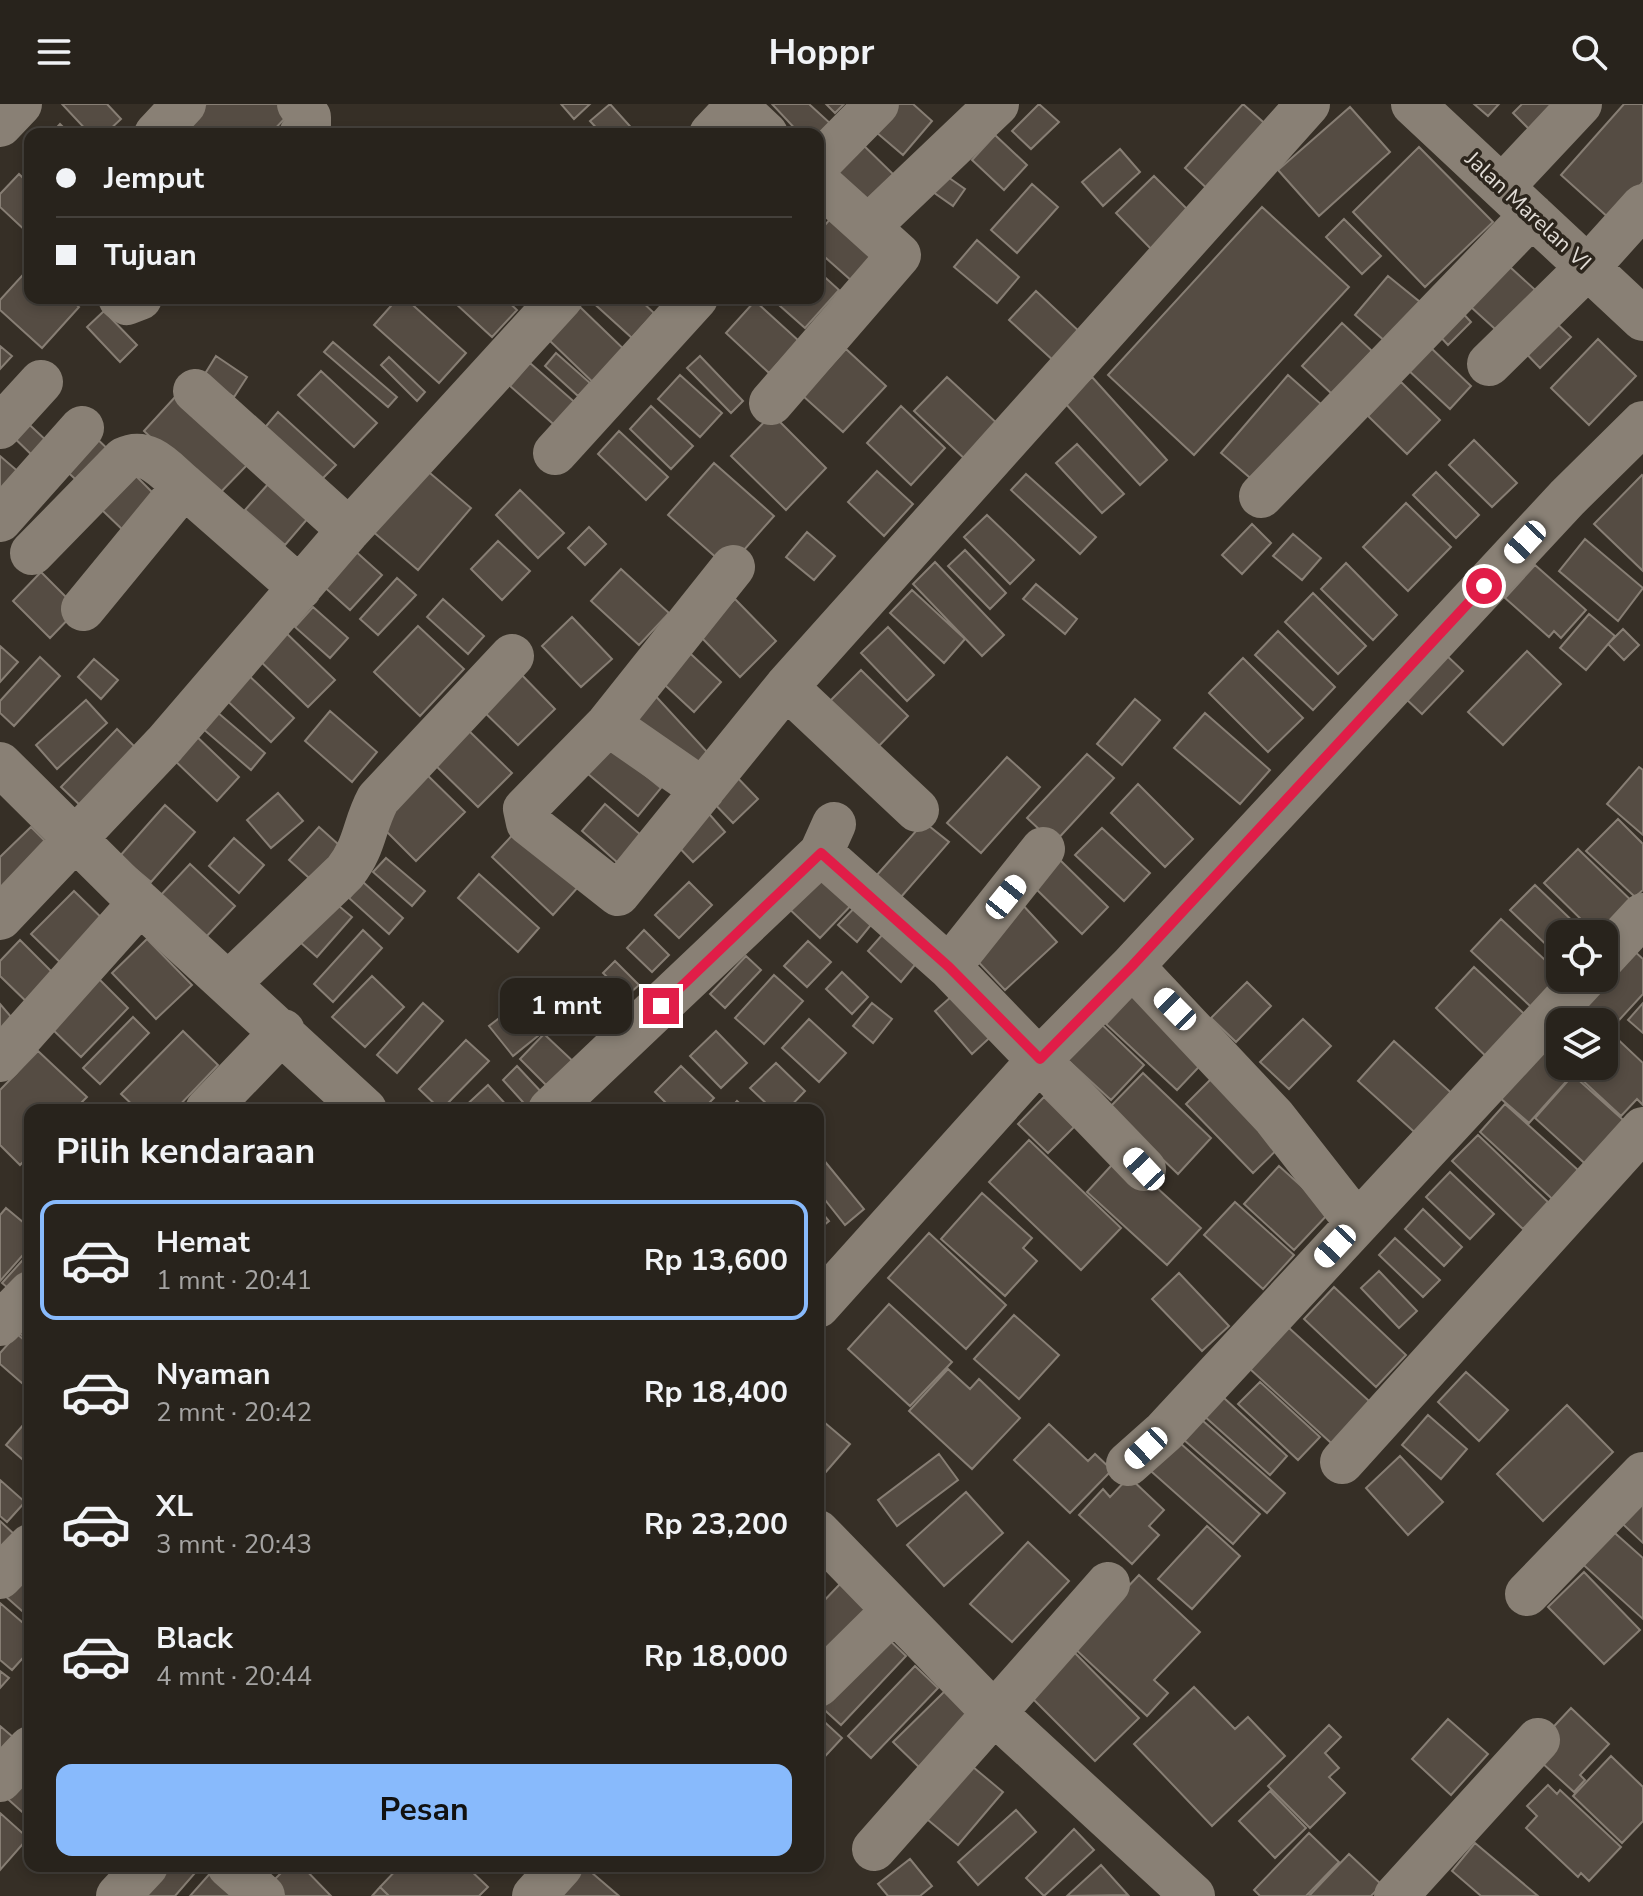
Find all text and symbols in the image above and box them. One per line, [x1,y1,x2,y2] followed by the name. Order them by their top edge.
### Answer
[769,28,874,77] text: Hoppr
[32,30,76,74] icon: menu
[1567,30,1611,74] icon: search
[1458,144,1598,277] street label: Jalan Marelan VI
[104,158,204,199] text: Jemput
[104,235,197,276] text: Tujuan
[1500,516,1550,568] car
[1466,568,1502,604] route start
[982,871,1030,923] car
[1546,920,1618,1080] map controls
[1546,920,1618,992] button: locate
[501,978,633,1034] callout: 1 mnt
[1150,984,1200,1034] car
[531,988,601,1023] text: 1 mnt
[643,988,679,1024] route end
[1546,1008,1618,1080] button: layers
[56,1127,315,1176] text: Pilih kendaraan
[1119,1143,1169,1195] car
[1310,1220,1360,1272] car
[156,1222,250,1263] text: Hemat
[60,1224,132,1296] icon: car
[644,1240,788,1281] text: Rp 13,600
[156,1263,312,1298] text: 1 mnt · 20:41
[156,1354,271,1395] text: Nyaman
[60,1356,132,1428] icon: car
[644,1372,788,1413] text: Rp 18,400
[156,1395,312,1430] text: 2 mnt · 20:42
[1120,1423,1172,1473] car
[156,1486,193,1527] text: XL
[60,1488,132,1560] icon: car
[644,1504,788,1545] text: Rp 23,200
[156,1527,312,1562] text: 3 mnt · 20:43
[156,1618,233,1659] text: Black
[60,1620,132,1692] icon: car
[644,1636,788,1677] text: Rp 18,000
[156,1659,312,1694] text: 4 mnt · 20:44
[56,1764,792,1856] button: Pesan

